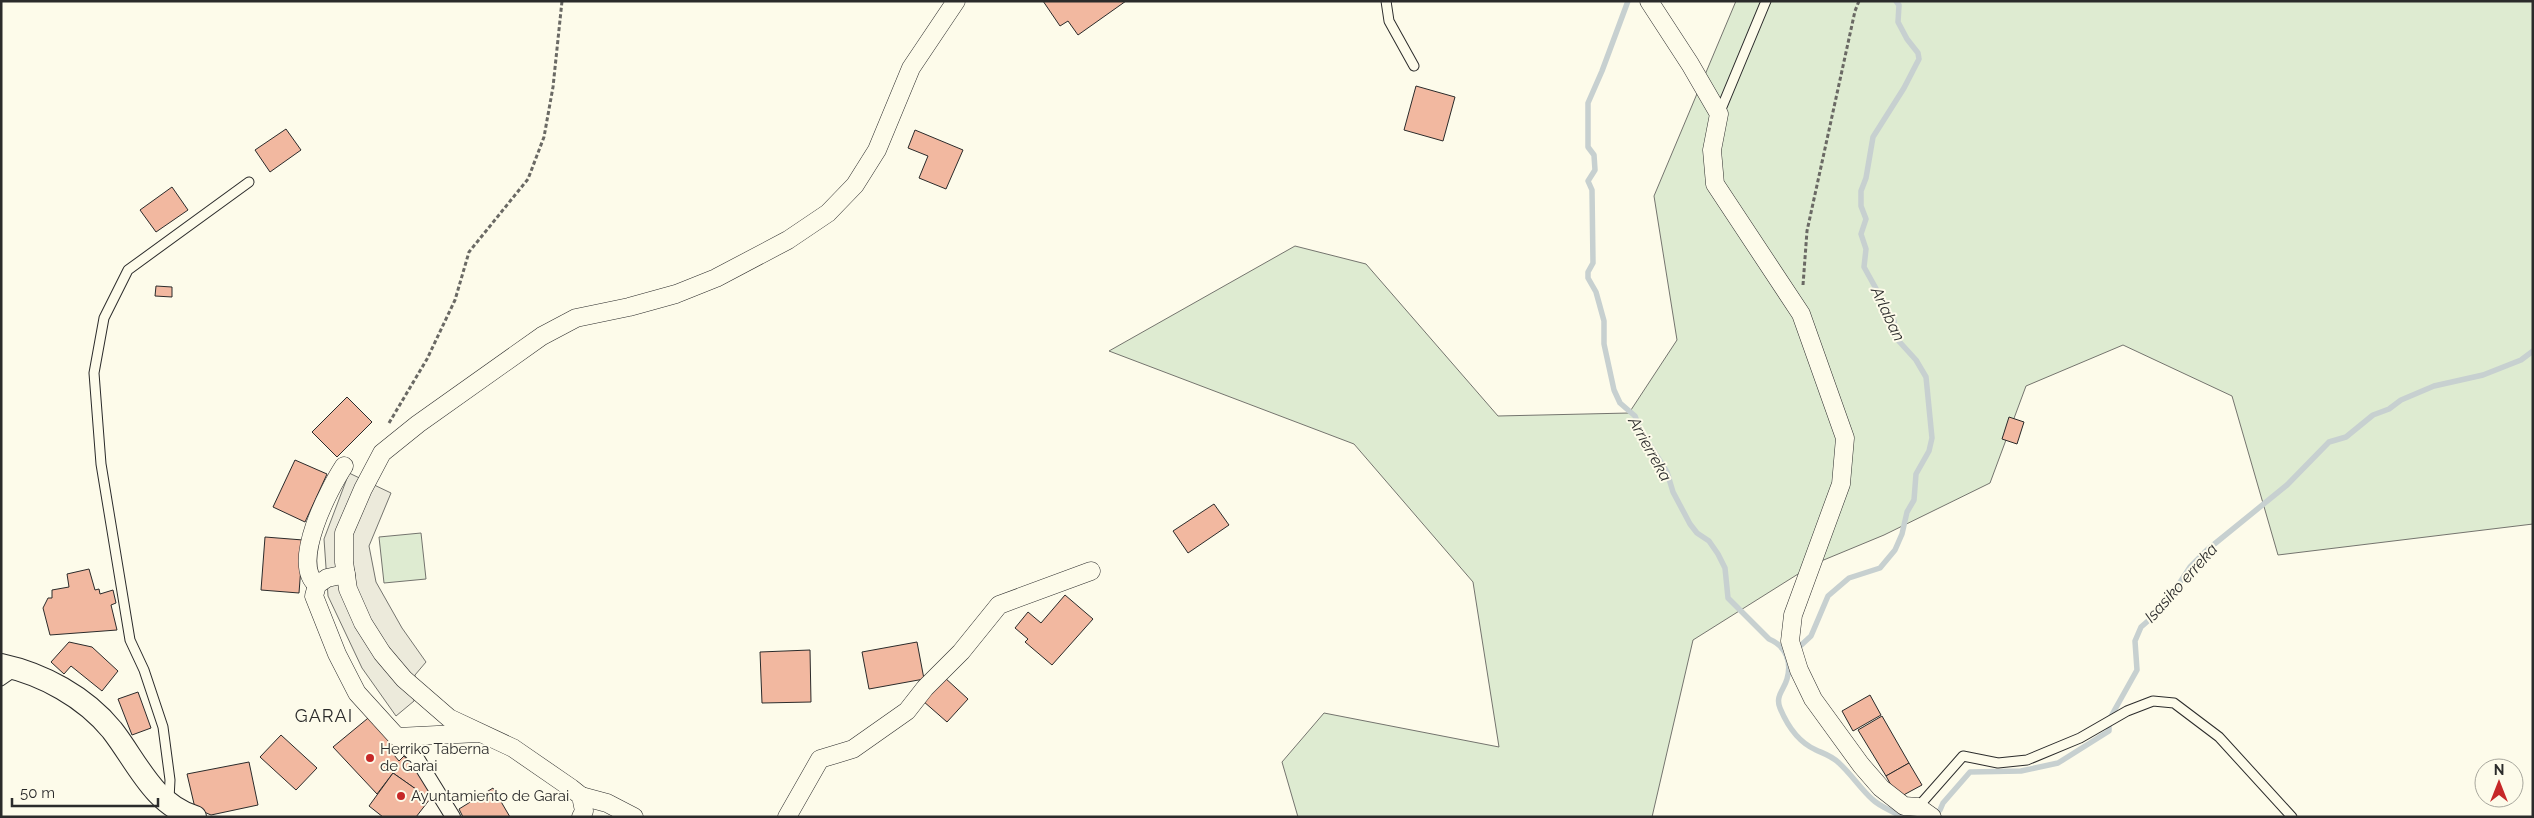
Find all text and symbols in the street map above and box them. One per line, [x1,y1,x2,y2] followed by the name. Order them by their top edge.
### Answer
[1867,283,1909,344] water label: Arlaban
[1624,413,1676,485] water label: Arrierreka
[2141,539,2222,626] water label: Isasiko erreka
[295,705,353,726] district label: GARAI
[380,740,489,775] place label: Herriko Taberna de Garai
[364,752,376,764] marker: Herriko Taberna de Garai
[2474,758,2524,808] north arrow
[2494,762,2504,778] text: N
[12,776,159,808] scale bar
[20,784,55,802] text: 50 m
[411,787,569,805] place label: Ayuntamiento de Garai
[395,790,407,802] marker: Ayuntamiento de Garai

